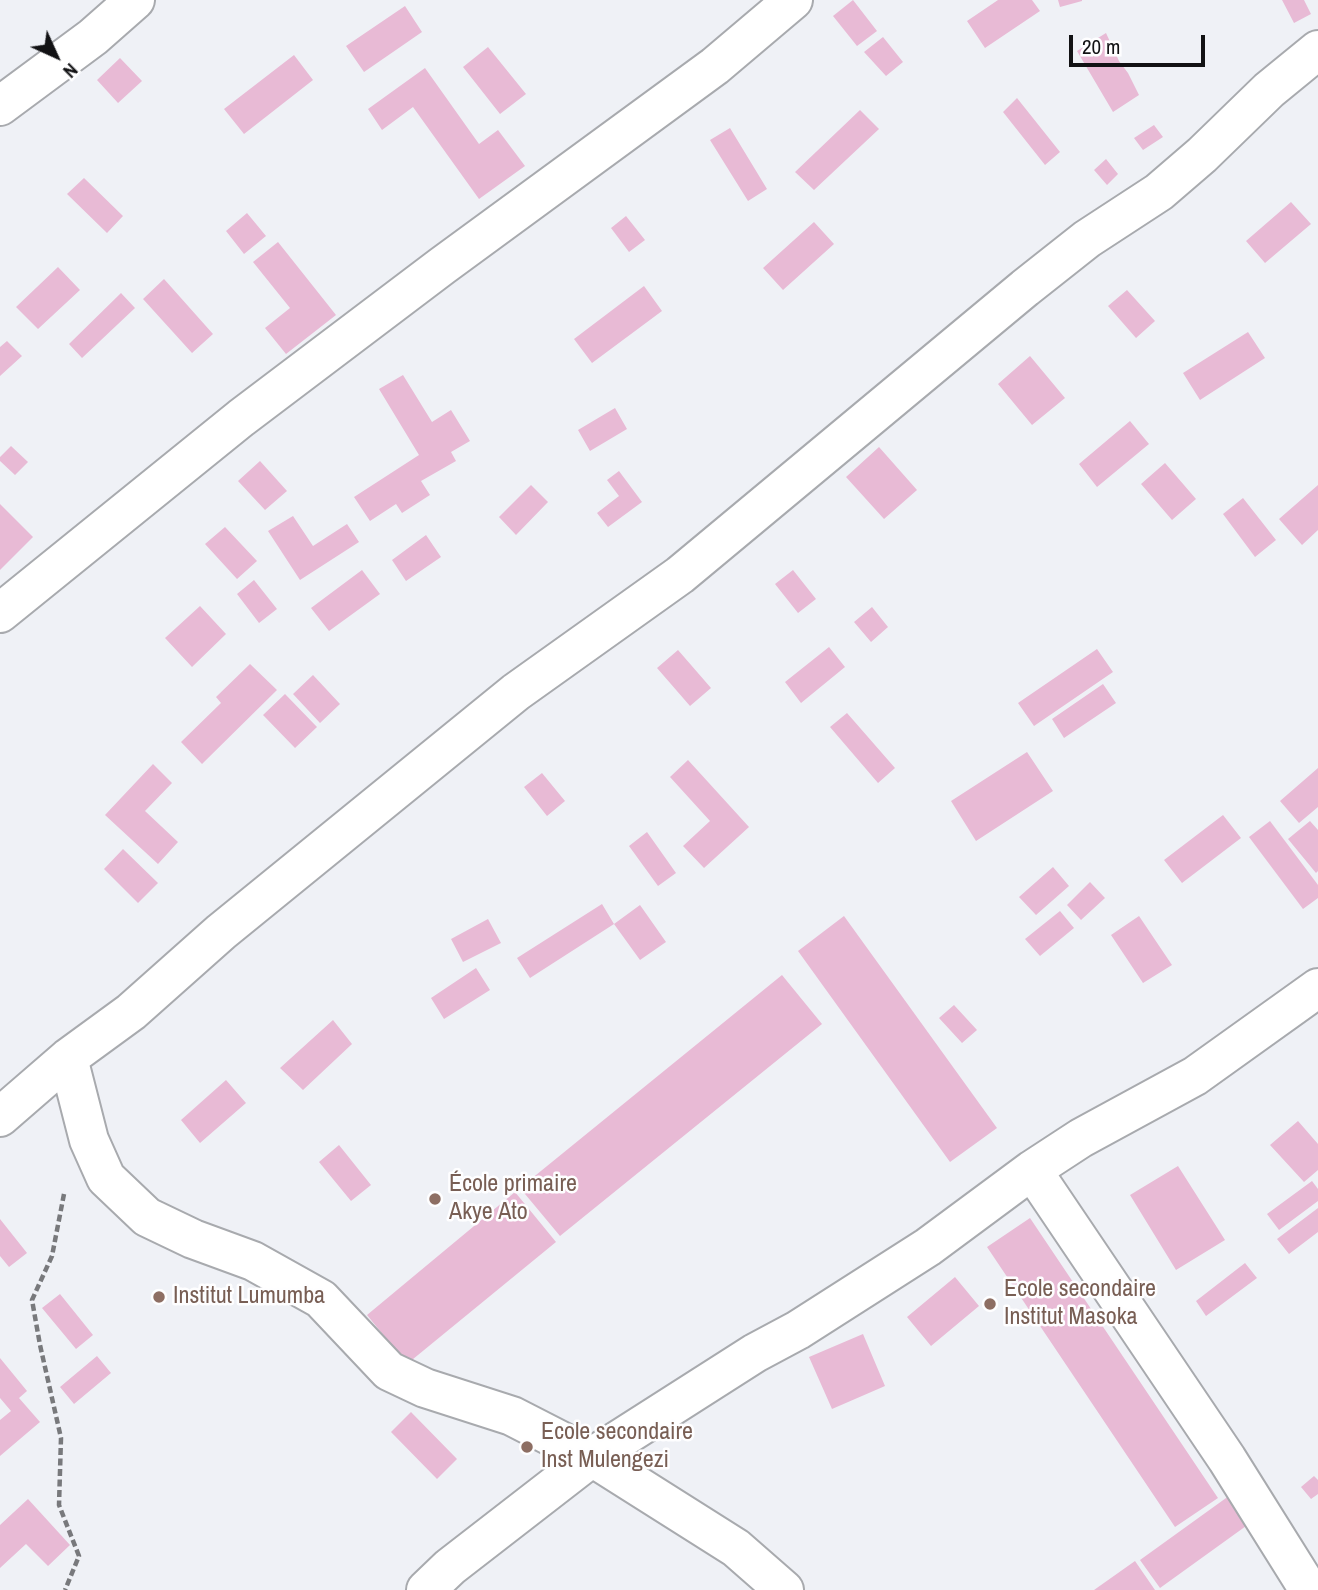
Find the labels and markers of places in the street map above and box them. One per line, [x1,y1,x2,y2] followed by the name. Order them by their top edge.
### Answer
[449,1171,577,1227] place label: École primaire Akye Ato
[427,1191,443,1207] marker: École primaire Akye Ato
[1004,1276,1156,1332] place label: Ecole secondaire Institut Masoka
[173,1283,325,1311] place label: Institut Lumumba
[151,1289,167,1305] marker: Institut Lumumba
[982,1296,998,1312] marker: Ecole secondaire Institut Masoka
[541,1419,693,1475] place label: Ecole secondaire Inst Mulengezi
[519,1439,535,1455] marker: Ecole secondaire Inst Mulengezi

